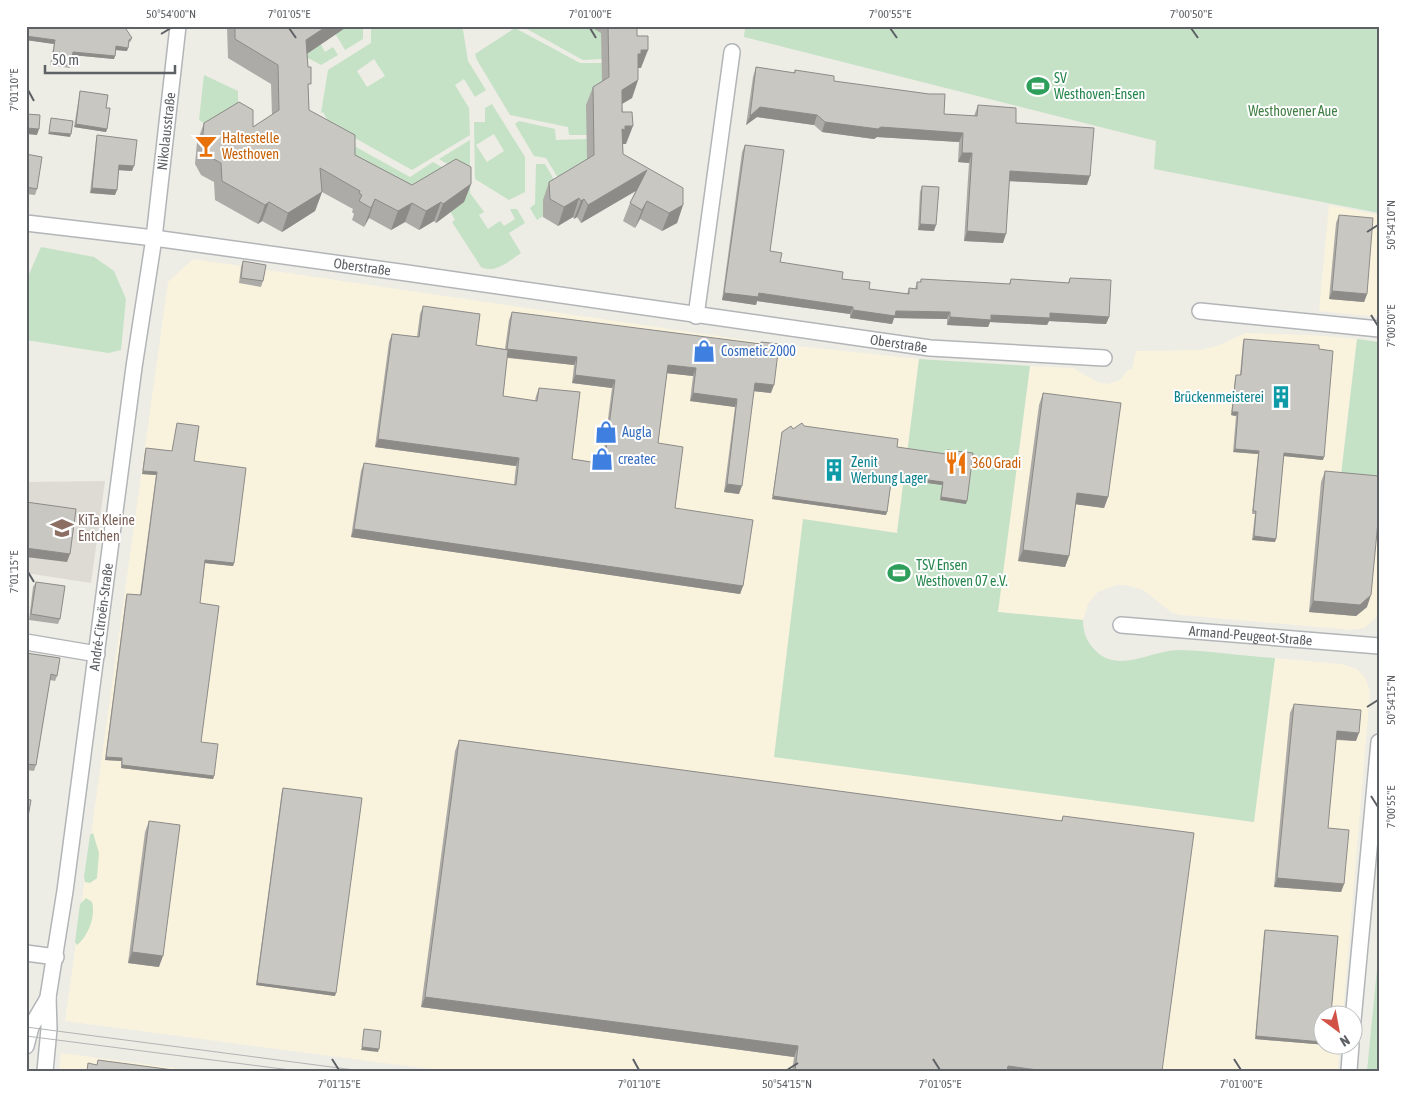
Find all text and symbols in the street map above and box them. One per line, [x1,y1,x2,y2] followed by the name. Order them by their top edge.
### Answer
[146,7,196,21] text: 50°54'00"N
[268,7,310,21] text: 7°01'05"E
[569,7,611,21] text: 7°01'00"E
[869,7,911,21] text: 7°00'55"E
[1170,7,1212,21] text: 7°00'50"E
[45,42,175,74] scale bar
[52,51,79,68] text: 50 m
[7,69,21,111] text: 7°01'10"E
[1054,70,1145,102] place label: SV Westhoven-Ensen
[1025,73,1051,99] sports icon: SV Westhoven-Ensen
[154,92,178,171] street label: Nikolausstraße
[1248,103,1338,119] park label: Westhovener Aue
[222,130,279,162] place label: Haltestelle Westhoven
[193,133,219,159] bar icon: Haltestelle Westhoven
[1384,200,1398,250] text: 50°54'10"N
[332,255,392,279] street label: Oberstraße
[1384,305,1398,347] text: 7°00'50"E
[869,331,928,356] street label: Oberstraße
[691,338,717,364] shop icon: Cosmetic 2000
[721,343,796,359] place label: Cosmetic 2000
[1268,384,1294,410] building icon: Brückenmeisterei
[1174,389,1264,405] place label: Brückenmeisterei
[593,419,619,445] shop icon: Augla
[622,424,652,440] place label: Augla
[589,446,615,472] shop icon: createc
[943,450,969,476] restaurant icon: 360 Gradi
[618,451,656,467] place label: createc
[851,454,928,486] place label: Zenit Werbung Lager
[972,455,1021,471] place label: 360 Gradi
[821,457,847,483] building icon: Zenit Werbung Lager
[78,512,135,544] place label: KiTa Kleine Entchen
[49,515,75,541] school or university icon: KiTa Kleine Entchen
[7,551,21,593] text: 7°01'15"E
[916,557,1008,589] place label: TSV Ensen Westhoven 07 e.V.
[886,560,912,586] sports icon: TSV Ensen Westhoven 07 e.V.
[86,562,116,672] street label: André-Citroën-Straße
[1188,623,1313,649] street label: Armand-Peugeot-Straße
[1384,675,1398,725] text: 50°54'15"N
[1384,786,1398,828] text: 7°00'55"E
[1312,1004,1362,1054] north arrow
[1337,1032,1353,1050] text: N
[318,1077,360,1091] text: 7°01'15"E
[618,1077,660,1091] text: 7°01'10"E
[762,1077,812,1091] text: 50°54'15"N
[919,1077,961,1091] text: 7°01'05"E
[1220,1077,1262,1091] text: 7°01'00"E

